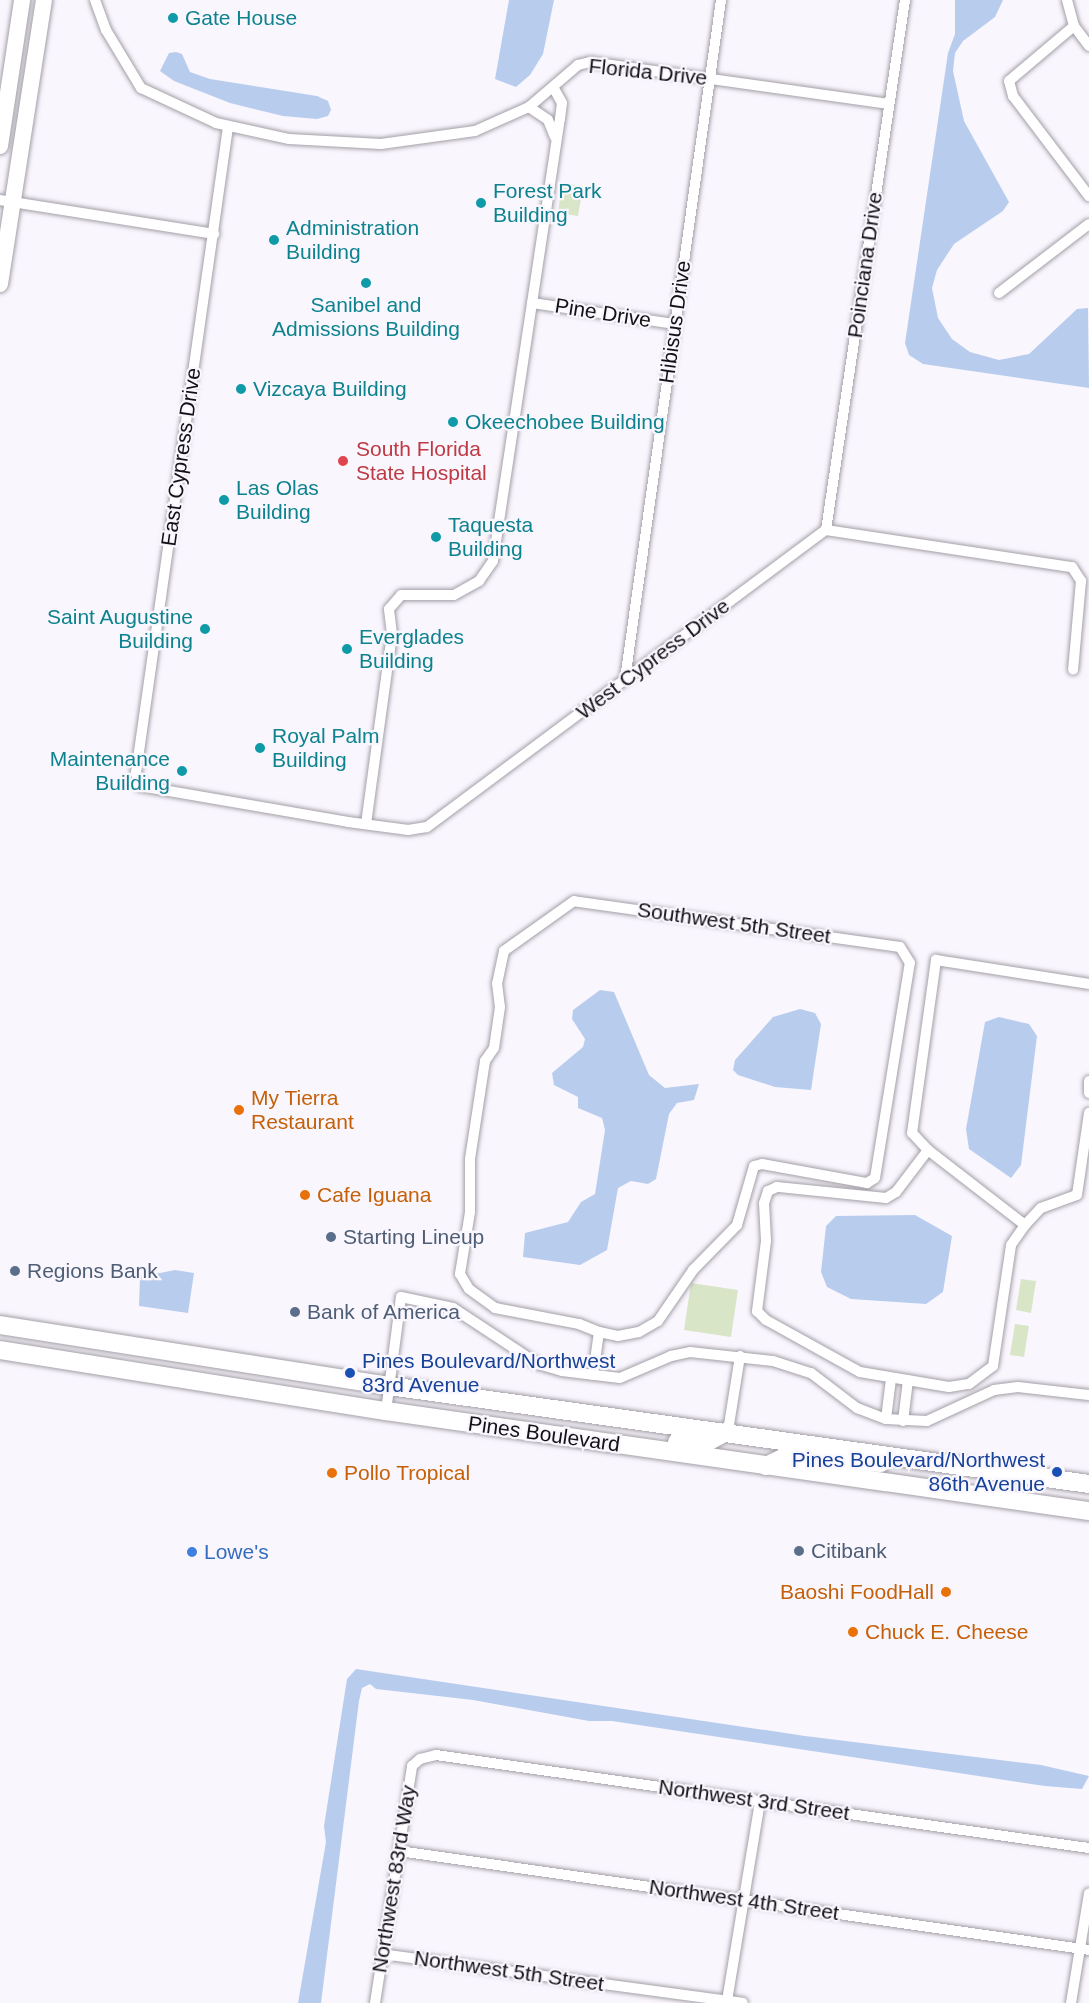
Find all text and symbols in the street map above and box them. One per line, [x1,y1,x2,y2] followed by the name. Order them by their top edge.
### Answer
[185,5,297,31] place label: Gate House
[166,11,180,25] marker: Gate House
[587,53,709,91] street label: Florida Drive
[493,178,602,228] place label: Forest Park Building
[842,190,888,340] street label: Poinciana Drive
[474,196,488,210] marker: Forest Park Building
[286,215,419,265] place label: Administration Building
[267,233,281,247] marker: Administration Building
[654,259,696,385] street label: Hibisus Drive
[359,276,373,290] marker: Sanibel and Admissions Building
[272,292,460,342] place label: Sanibel and Admissions Building
[553,293,653,333] street label: Pine Drive
[156,366,206,548] street label: East Cypress Drive
[253,376,407,402] place label: Vizcaya Building
[234,382,248,396] marker: Vizcaya Building
[465,409,665,435] place label: Okeechobee Building
[446,415,460,429] marker: Okeechobee Building
[356,436,487,486] place label: South Florida State Hospital
[334,452,352,470] marker: South Florida State Hospital
[236,475,319,525] place label: Las Olas Building
[217,493,231,507] marker: Las Olas Building
[448,512,533,562] place label: Taquesta Building
[429,530,443,544] marker: Taquesta Building
[571,593,735,725] street label: West Cypress Drive
[46,604,193,654] place label: Saint Augustine Building
[198,622,212,636] marker: Saint Augustine Building
[359,624,464,674] place label: Everglades Building
[340,642,354,656] marker: Everglades Building
[272,723,379,773] place label: Royal Palm Building
[253,741,267,755] marker: Royal Palm Building
[50,746,170,796] place label: Maintenance Building
[175,764,189,778] marker: Maintenance Building
[636,897,832,949] street label: Southwest 5th Street
[251,1085,354,1135] place label: My Tierra Restaurant
[232,1103,246,1117] marker: My Tierra Restaurant
[317,1182,431,1208] place label: Cafe Iguana
[298,1188,312,1202] marker: Cafe Iguana
[343,1224,484,1250] place label: Starting Lineup
[324,1230,338,1244] marker: Starting Lineup
[27,1258,158,1284] place label: Regions Bank
[8,1264,22,1278] marker: Regions Bank
[307,1299,461,1325] place label: Bank of America
[288,1305,302,1319] marker: Bank of America
[362,1348,615,1398] place label: Pines Boulevard/Northwest 83rd Avenue
[343,1366,357,1380] marker: Pines Boulevard/Northwest 83rd Avenue
[467,1411,621,1457] street label: Pines Boulevard
[792,1447,1045,1497] place label: Pines Boulevard/Northwest 86th Avenue
[344,1460,470,1486] place label: Pollo Tropical
[1050,1465,1064,1479] marker: Pines Boulevard/Northwest 86th Avenue
[325,1466,339,1480] marker: Pollo Tropical
[811,1538,887,1564] place label: Citibank
[204,1539,269,1565] place label: Lowe's
[792,1544,806,1558] marker: Citibank
[185,1545,199,1559] marker: Lowe's
[780,1579,934,1605] place label: Baoshi FoodHall
[939,1585,953,1599] marker: Baoshi FoodHall
[865,1619,1028,1645] place label: Chuck E. Cheese
[846,1625,860,1639] marker: Chuck E. Cheese
[657,1774,851,1826] street label: Northwest 3rd Street
[367,1783,421,1975] street label: Northwest 83rd Way
[647,1874,841,1926] street label: Northwest 4th Street
[412,1945,606,1997] street label: Northwest 5th Street

